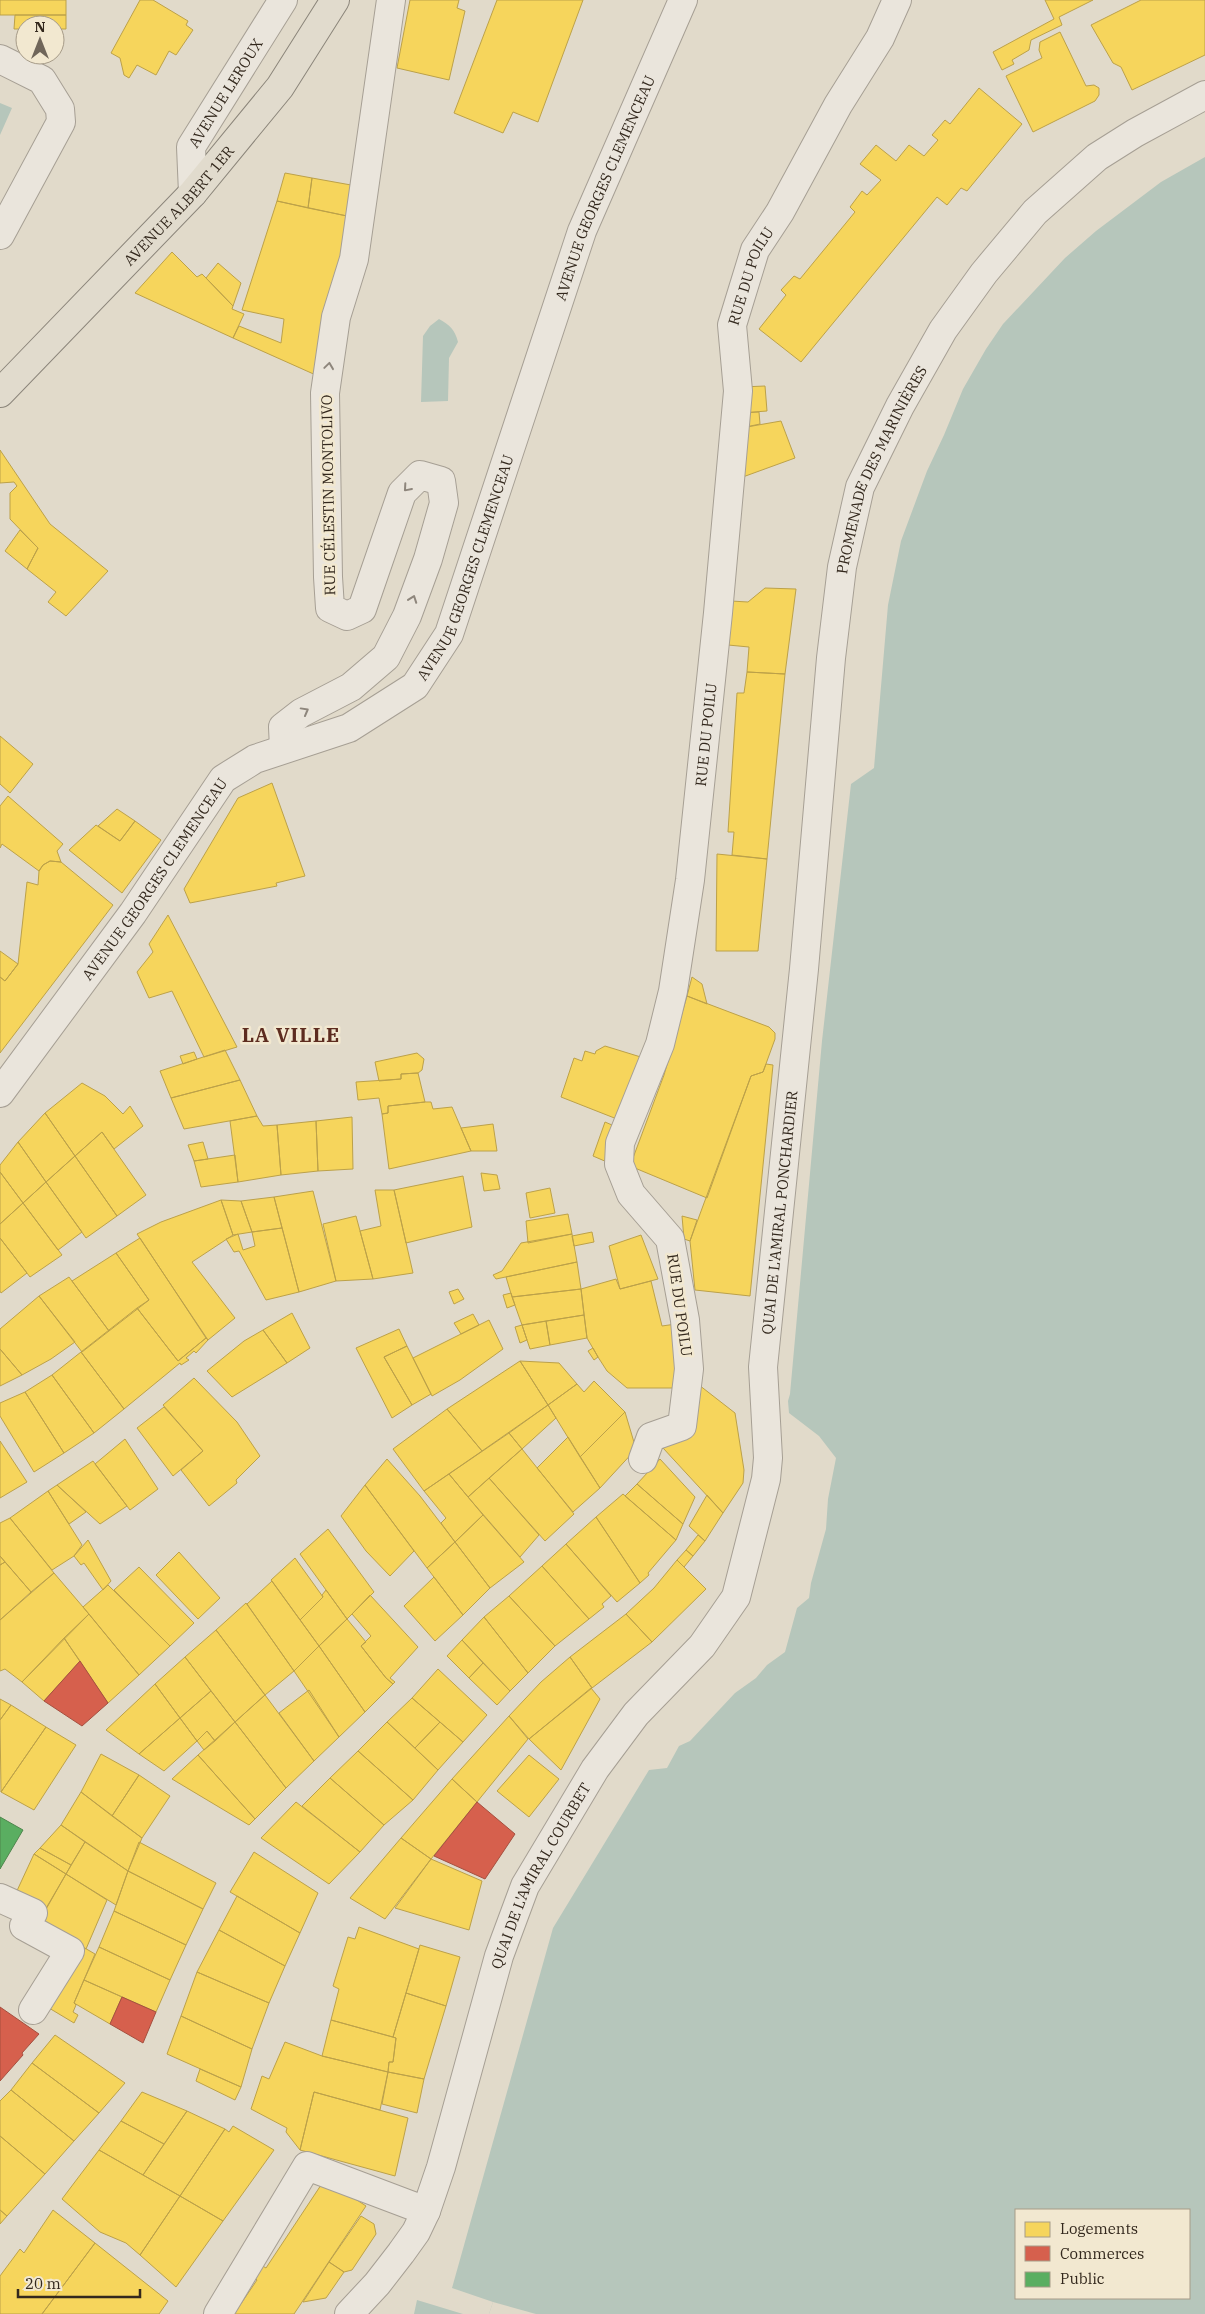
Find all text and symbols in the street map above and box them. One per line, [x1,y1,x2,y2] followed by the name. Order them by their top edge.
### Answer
[15,15,65,65] north arrow
[34,18,46,36] text: N
[184,35,266,151] street label: AVENUE LEROUX
[550,72,659,303] street label: AVENUE GEORGES CLEMENCEAU
[119,141,238,269] street label: AVENUE ALBERT 1ER
[723,223,777,327] street label: RUE DU POILU
[323,361,334,369] one-way arrow
[832,362,931,575] street label: PROMENADE DES MARINIÈRES
[317,394,339,596] street label: RUE CÉLESTIN MONTOLIVO
[412,452,517,684] street label: AVENUE GEORGES CLEMENCEAU
[404,483,413,492] one-way arrow
[407,595,417,604] one-way arrow
[690,682,720,787] street label: RUE DU POILU
[300,707,309,717] one-way arrow
[77,774,231,984] street label: AVENUE GEORGES CLEMENCEAU
[242,1021,340,1048] district label: LA VILLE
[757,1090,801,1335] street label: QUAI DE L'AMIRAL PONCHARDIER
[663,1252,697,1358] street label: RUE DU POILU
[486,1779,594,1971] street label: QUAI DE L'AMIRAL COURBET
[1015,2209,1190,2299] legend
[1060,2219,1138,2238] text: Logements
[1060,2244,1144,2263] text: Commerces
[18,2266,140,2298] scale bar
[1060,2269,1105,2288] text: Public
[25,2274,61,2293] text: 20 m

